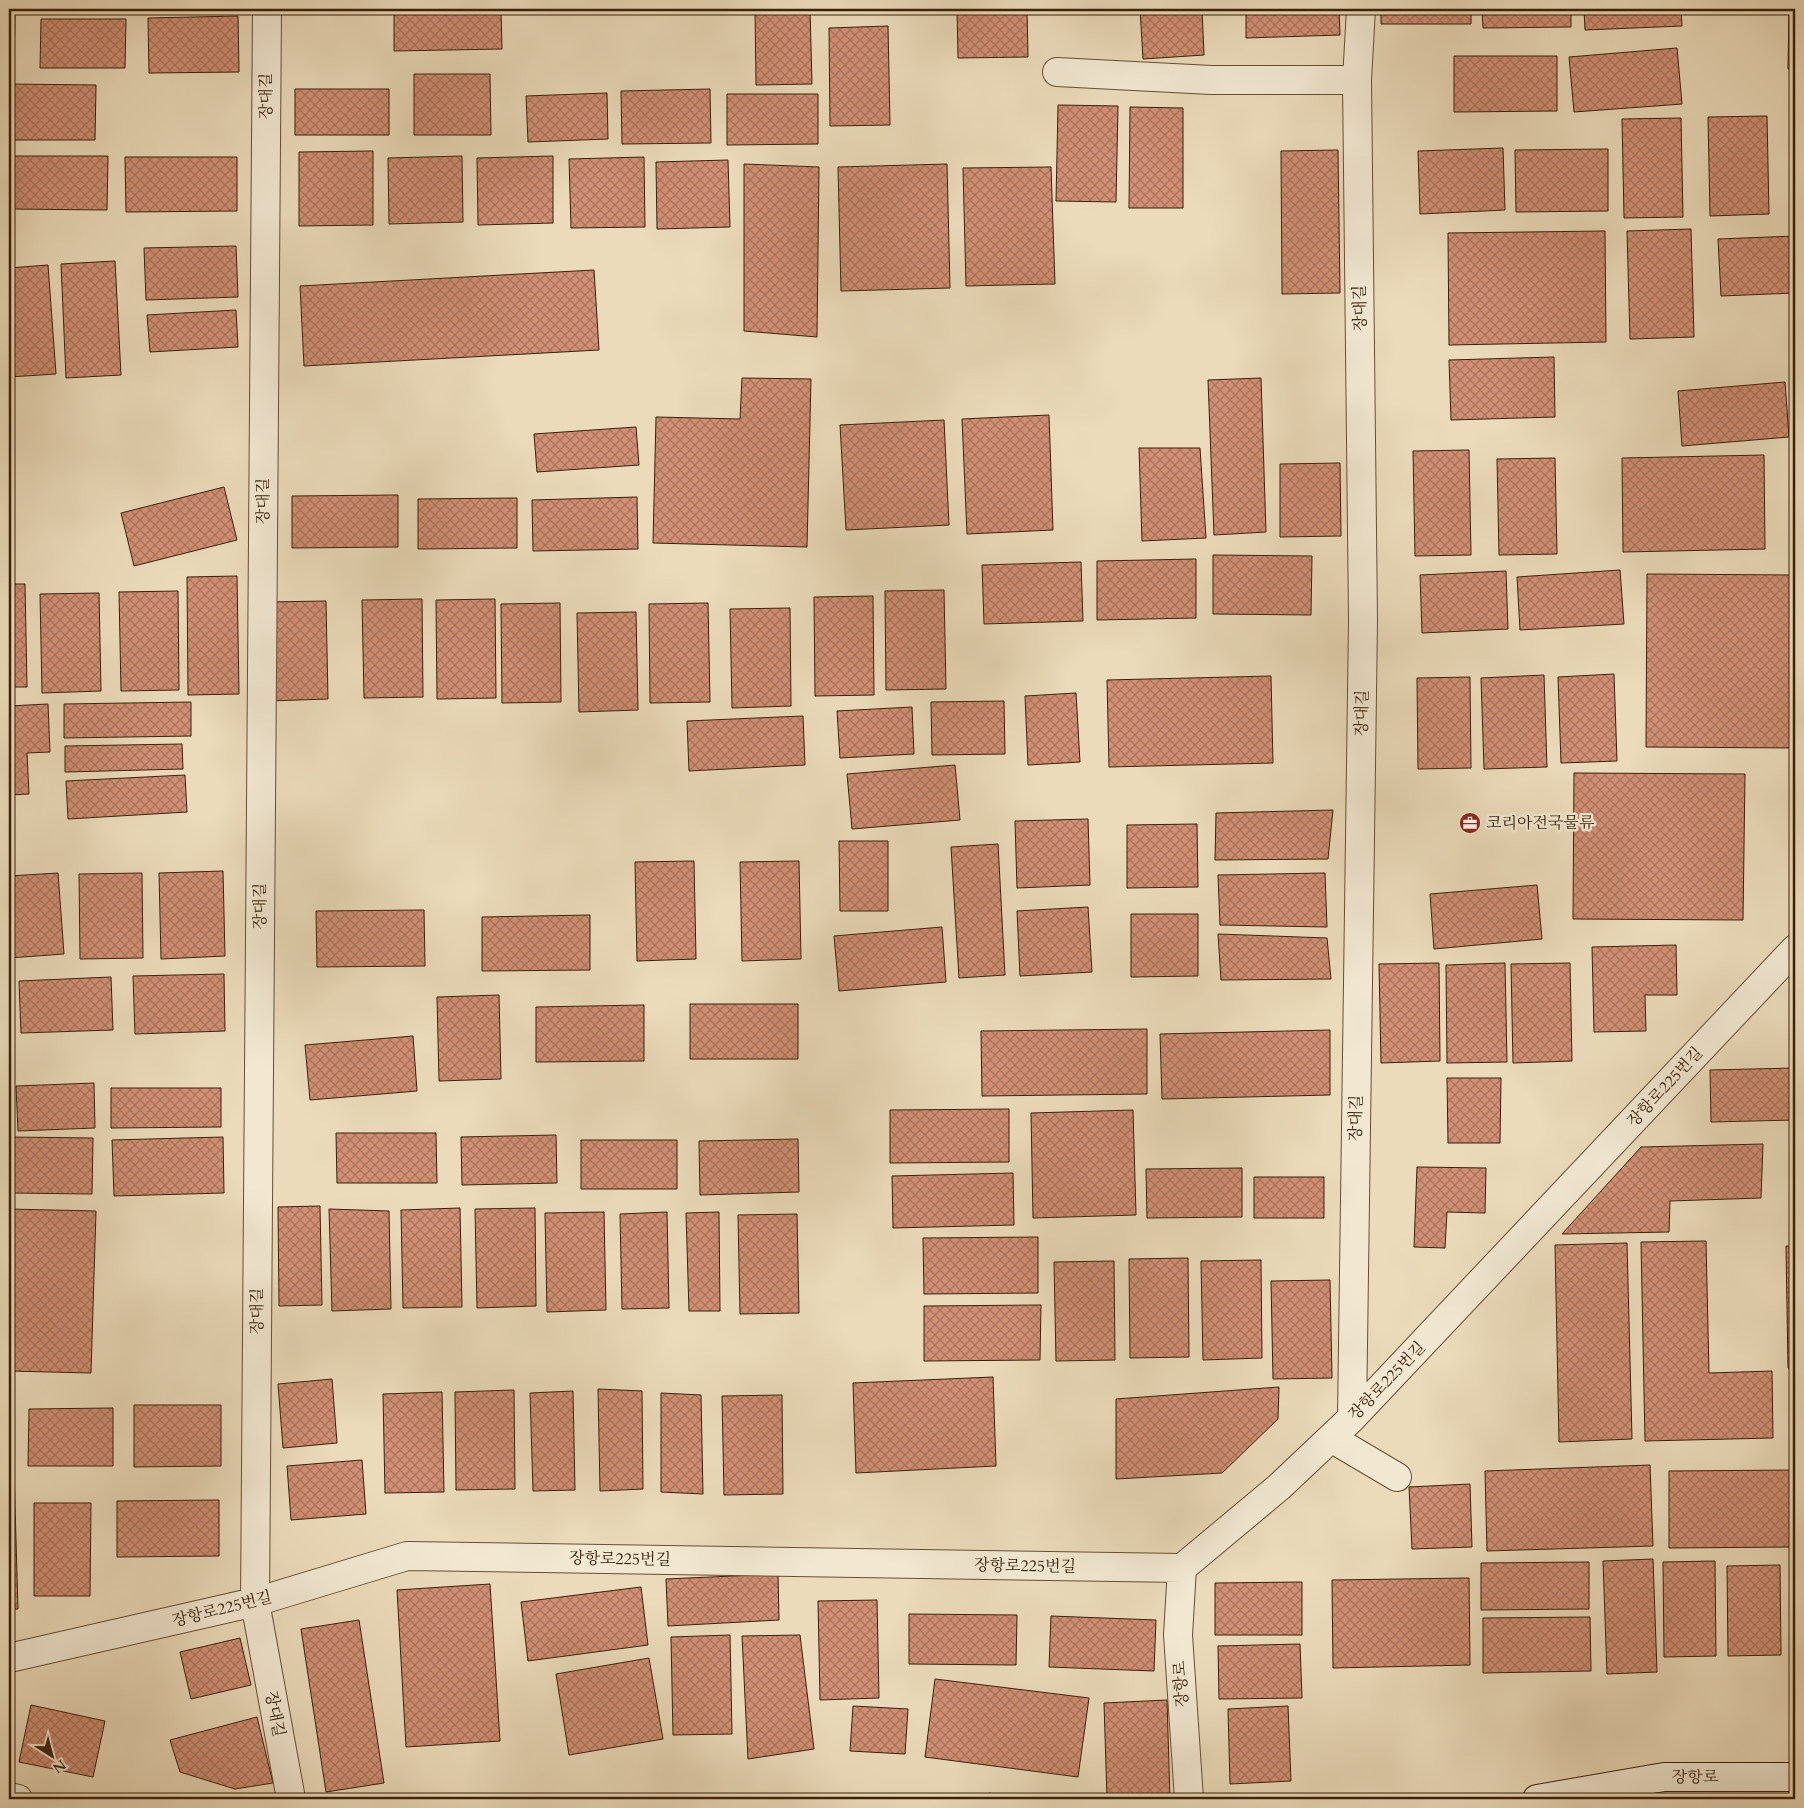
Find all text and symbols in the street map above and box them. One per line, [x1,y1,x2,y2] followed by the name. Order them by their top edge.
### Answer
[255,73,277,119] street label: 장대길
[1349,285,1371,331] street label: 장대길
[252,478,274,524] street label: 장대길
[1351,690,1373,736] street label: 장대길
[1458,811,1482,835] office icon: 코리아전국물류
[1486,812,1595,834] place label: 코리아전국물류
[249,883,271,929] street label: 장대길
[1622,1042,1708,1132] street label: 장항로225번길
[1345,1095,1367,1141] street label: 장대길
[246,1288,268,1334] street label: 장대길
[1344,1337,1430,1425] street label: 장항로225번길
[569,1547,671,1571] street label: 장항로225번길
[974,1554,1076,1578] street label: 장항로225번길
[170,1586,274,1632] street label: 장항로225번길
[1168,1660,1194,1708] street label: 장항로
[260,1689,290,1739] street label: 장대길
[28,1730,78,1780] north arrow
[49,1755,70,1777] text: N
[1672,1766,1719,1788] street label: 장항로

